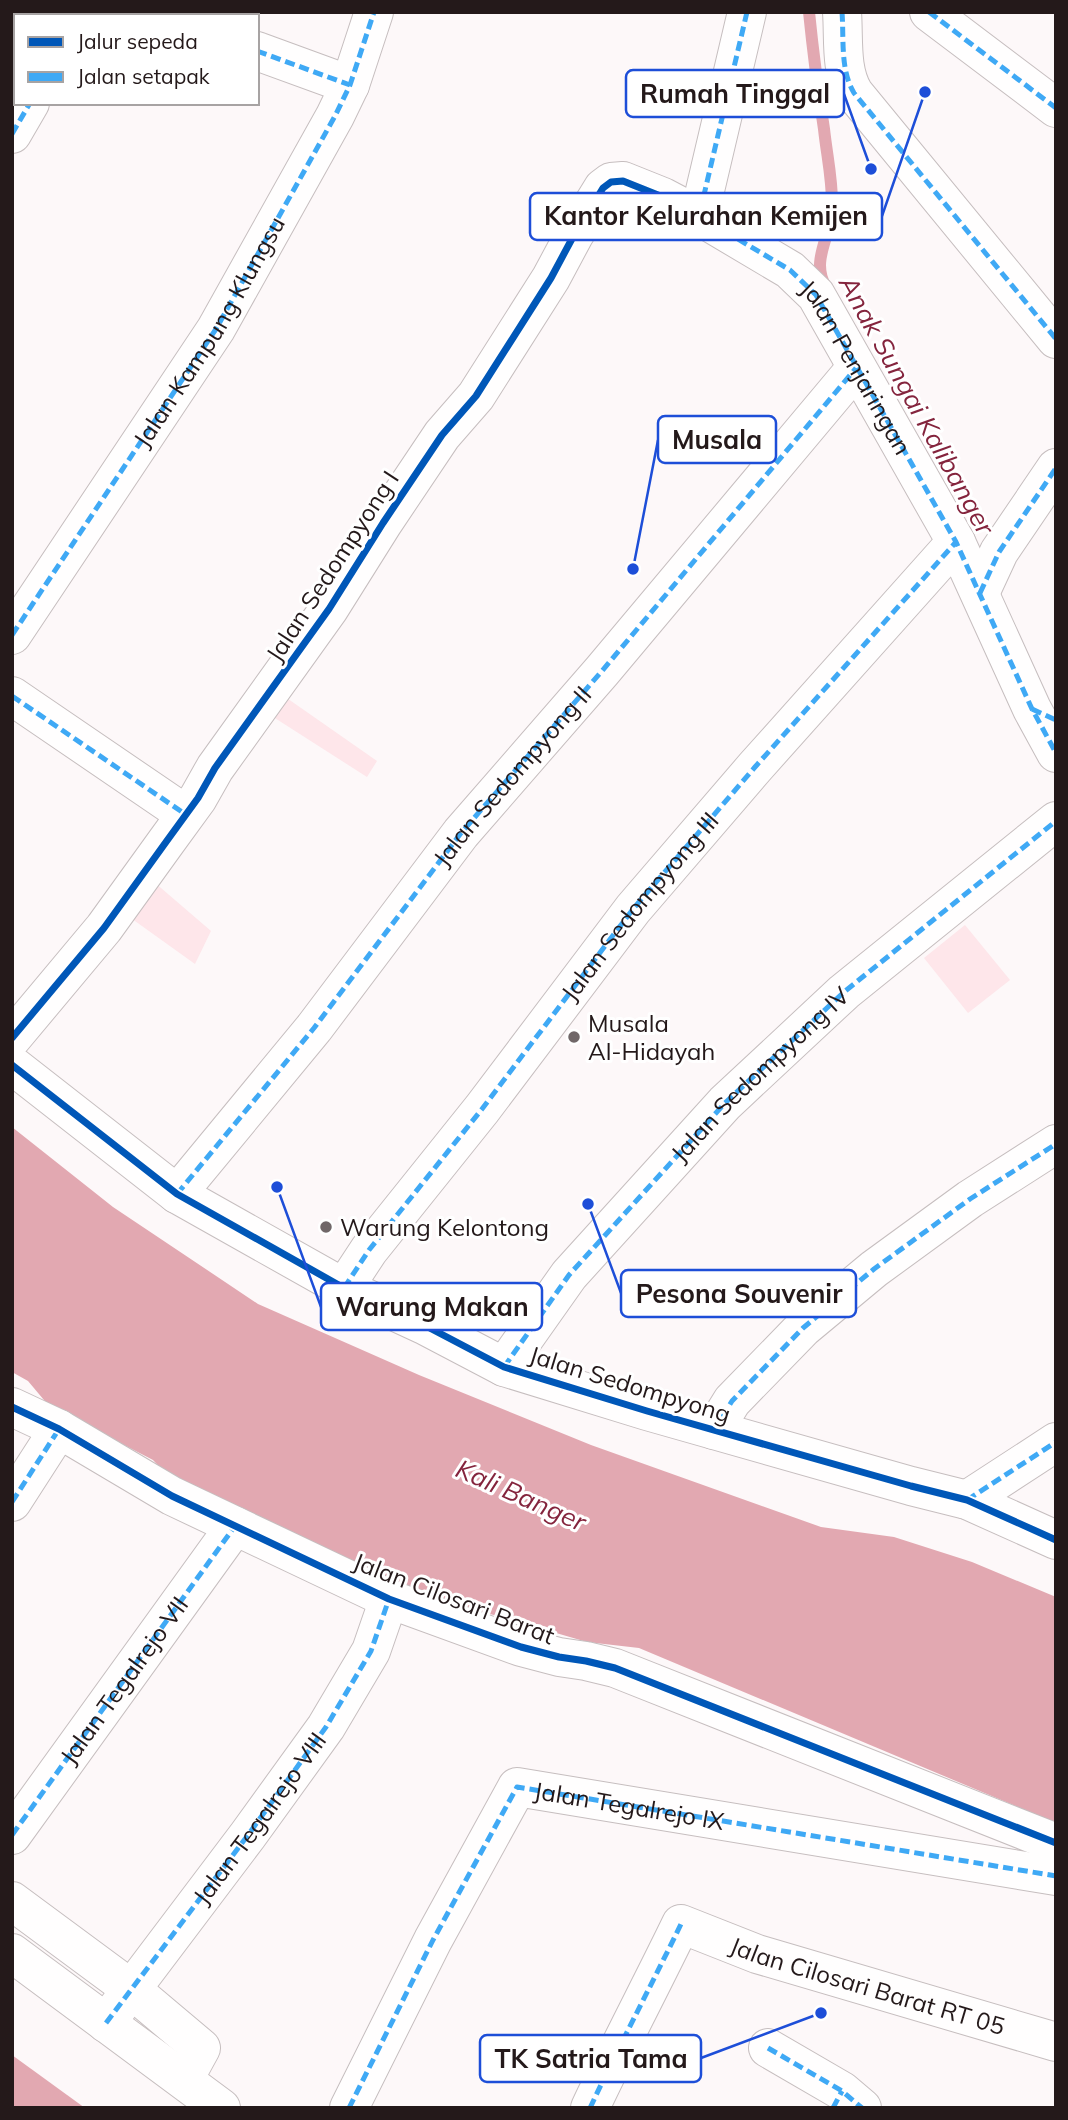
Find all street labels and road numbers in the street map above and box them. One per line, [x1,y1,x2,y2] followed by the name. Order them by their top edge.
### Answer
[127,211,291,453] street label: Jalan Kampung Klungsu
[794,273,918,460] street label: Jalan Penjaringan
[259,465,405,667] street label: Jalan Sedompyong I
[427,679,597,872] street label: Jalan Sedompyong II
[554,806,725,1006] street label: Jalan Sedompyong III
[664,980,856,1168] street label: Jalan Sedompyong IV
[526,1339,734,1429] street label: Jalan Sedompyong
[349,1546,559,1650] street label: Jalan Cilosari Barat
[53,1590,194,1770] street label: Jalan Tegalrejo VII
[186,1726,332,1910] street label: Jalan Tegalrejo VIII
[532,1775,727,1836] street label: Jalan Tegalrejo IX
[726,1930,1009,2041] street label: Jalan Cilosari Barat RT 05

